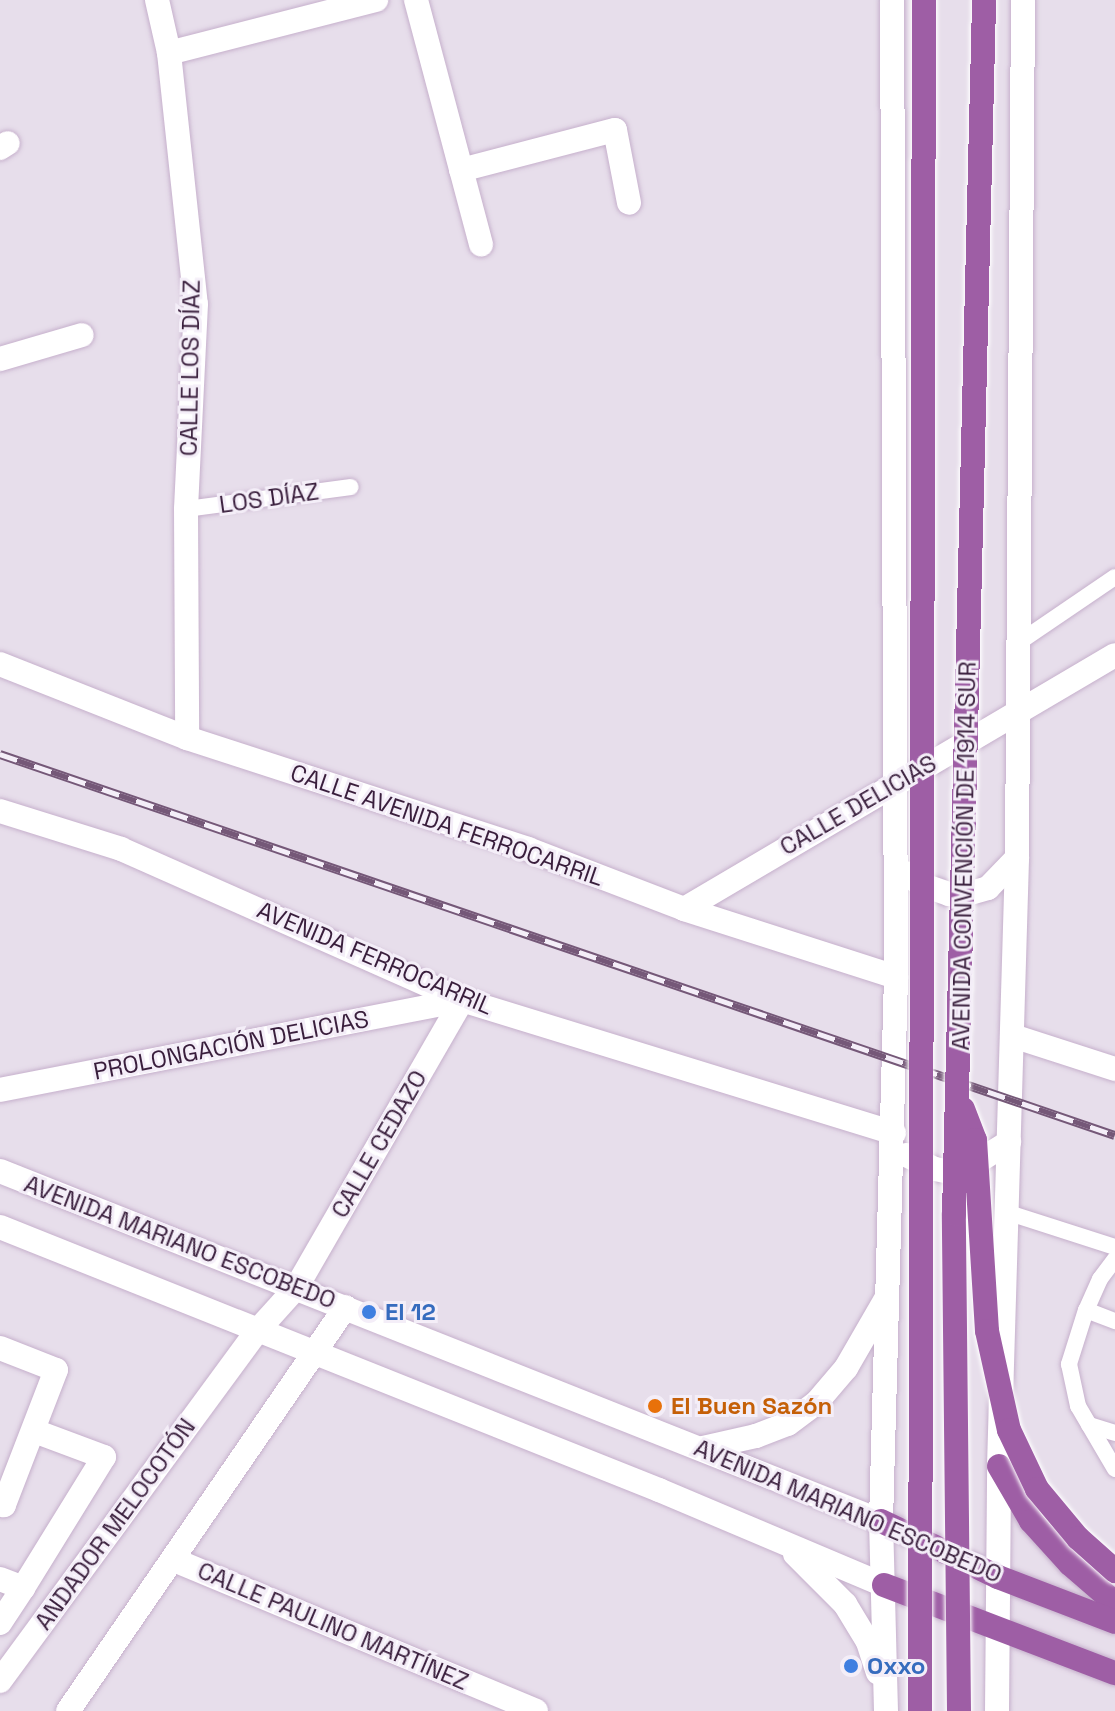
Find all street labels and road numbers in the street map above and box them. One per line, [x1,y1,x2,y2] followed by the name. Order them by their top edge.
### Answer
[174,279,206,457] street label: CALLE LOS DÍAZ
[217,477,321,519] street label: LOS DÍAZ
[946,661,982,1051] street label: AVENIDA CONVENCIÓN DE 1914 SUR
[775,749,941,861] street label: CALLE DELICIAS
[286,758,608,892] street label: CALLE AVENIDA FERROCARRIL
[253,895,497,1021] street label: AVENIDA FERROCARRIL
[91,1004,371,1086] street label: PROLONGACIÓN DELICIAS
[325,1065,433,1223] street label: CALLE CEDAZO
[20,1169,340,1315] street label: AVENIDA MARIANO ESCOBEDO
[29,1413,201,1635] street label: ANDADOR MELOCOTÓN
[690,1433,1006,1589] street label: AVENIDA MARIANO ESCOBEDO
[193,1556,473,1696] street label: CALLE PAULINO MARTÍNEZ

